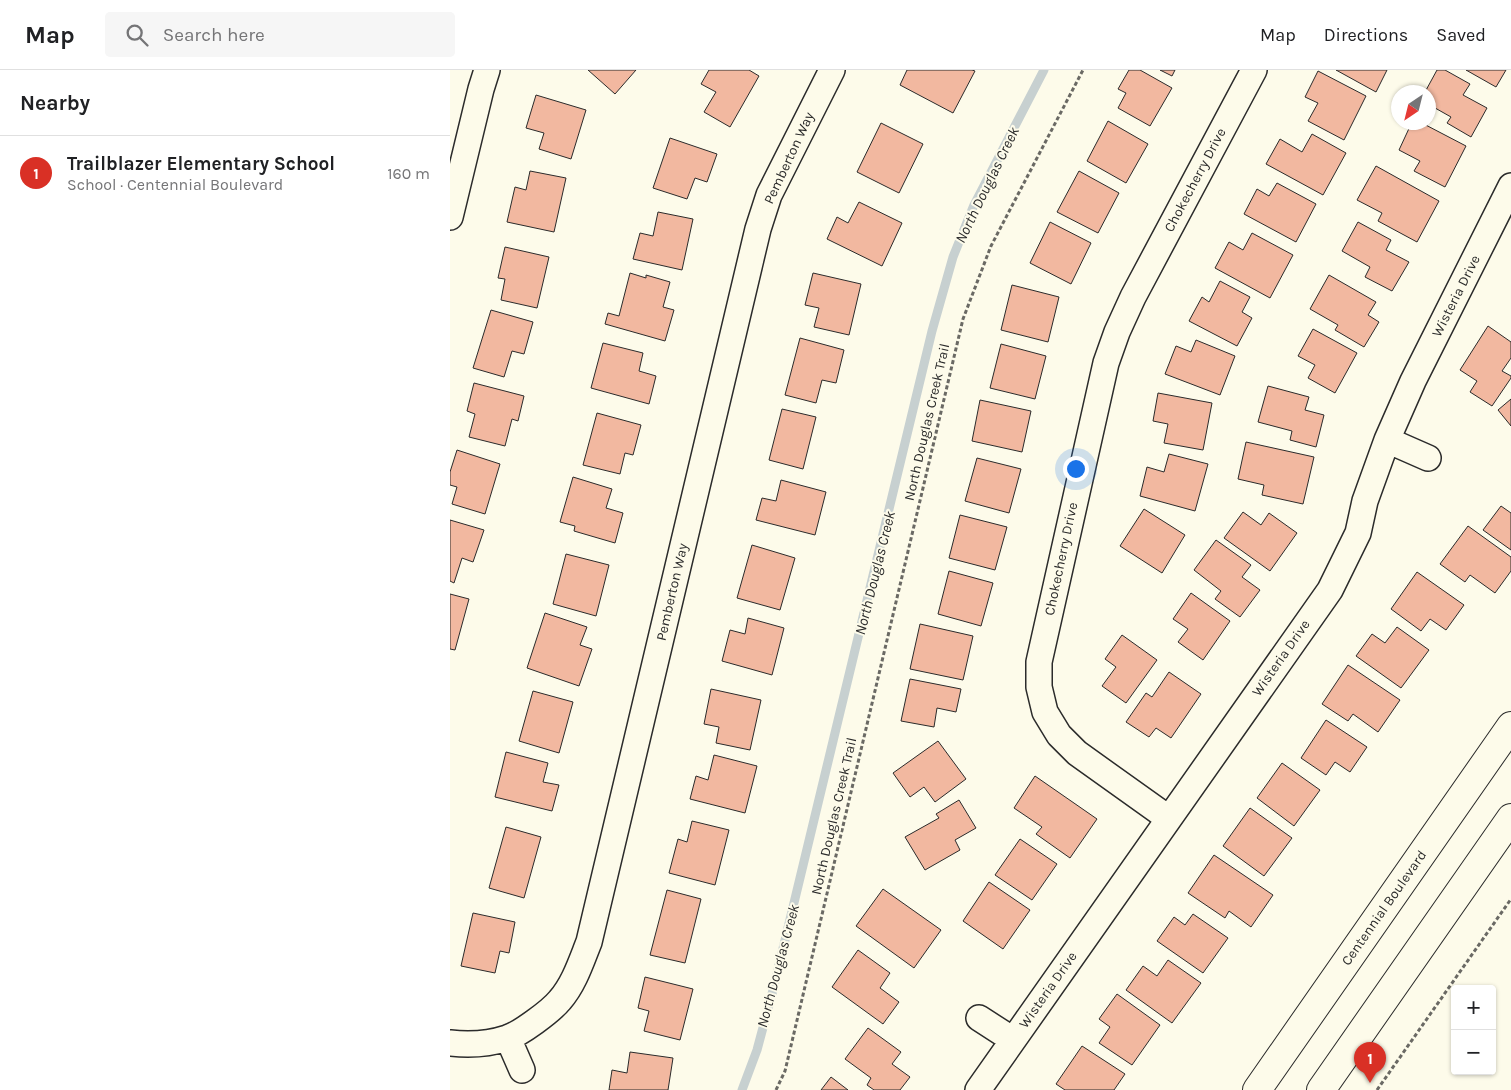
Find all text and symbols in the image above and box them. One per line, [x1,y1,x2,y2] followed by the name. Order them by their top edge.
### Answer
[105,12,455,57] search box
[25,21,75,49] text: Map
[123,21,151,49] icon: search
[163,24,265,46] text: Search here
[1260,24,1296,46] text: Map
[1324,24,1408,46] text: Directions
[1436,24,1486,46] text: Saved
[1391,85,1436,130] north arrow
[20,91,90,115] text: Nearby
[760,109,818,207] street label: Pemberton Way
[951,124,1023,246] water label: North Douglas Creek
[1160,125,1230,235] street label: Chokecherry Drive
[67,153,335,175] text: Trailblazer Elementary School
[33,164,39,183] text: 1
[387,164,430,183] text: 160 m
[67,175,283,194] text: School · Centennial Boulevard
[1428,252,1484,340] street label: Wisteria Drive
[901,342,953,502] street label: North Douglas Creek Trail
[1063,456,1089,482] your location
[1041,501,1081,617] street label: Chokecherry Drive
[851,509,899,637] water label: North Douglas Creek
[653,541,692,642] street label: Pemberton Way
[1248,616,1314,700] street label: Wisteria Drive
[808,736,860,896] street label: North Douglas Creek Trail
[1338,847,1430,969] street label: Centennial Boulevard
[753,902,803,1030] water label: North Douglas Creek
[1015,948,1081,1032] street label: Wisteria Drive
[1451,985,1496,1075] map controls
[1451,985,1496,1030] button: +
[1451,1030,1496,1075] button: −
[1354,1042,1386,1083] pin: 1

